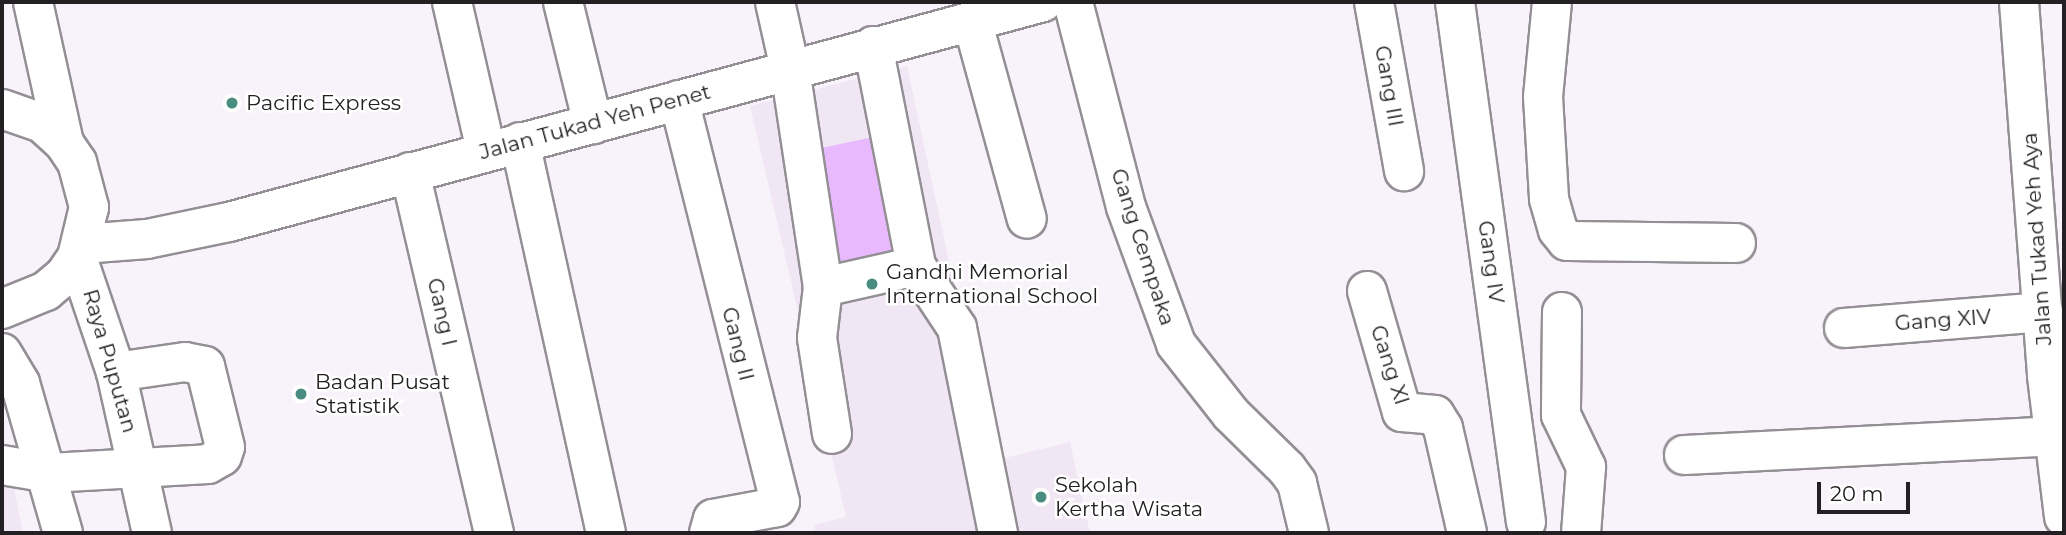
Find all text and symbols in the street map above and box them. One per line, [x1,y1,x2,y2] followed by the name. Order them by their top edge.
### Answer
[1369,44,1409,128] street label: Gang III
[477,79,713,165] street label: Jalan Tukad Yeh Penet
[246,90,401,116] place label: Pacific Express
[224,95,240,111] marker: Pacific Express
[2017,132,2057,346] street label: Jalan Tukad Yeh Aya
[1106,165,1180,329] street label: Gang Cempaka
[1473,219,1509,305] street label: Gang IV
[886,259,1098,309] place label: Gandhi Memorial International School
[422,276,462,348] street label: Gang I
[864,276,880,292] marker: Gandhi Memorial International School
[77,286,143,436] street label: Raya Puputan
[717,304,759,384] street label: Gang II
[1894,304,1992,336] street label: Gang XIV
[1365,322,1415,408] street label: Gang XI
[315,369,450,419] place label: Badan Pusat Statistik
[293,386,309,402] marker: Badan Pusat Statistik
[1821,468,1914,512] scale bar
[1055,472,1203,522] place label: Sekolah Kertha Wisata
[1830,481,1884,506] text: 20 m
[1033,489,1049,505] marker: Sekolah Kertha Wisata

